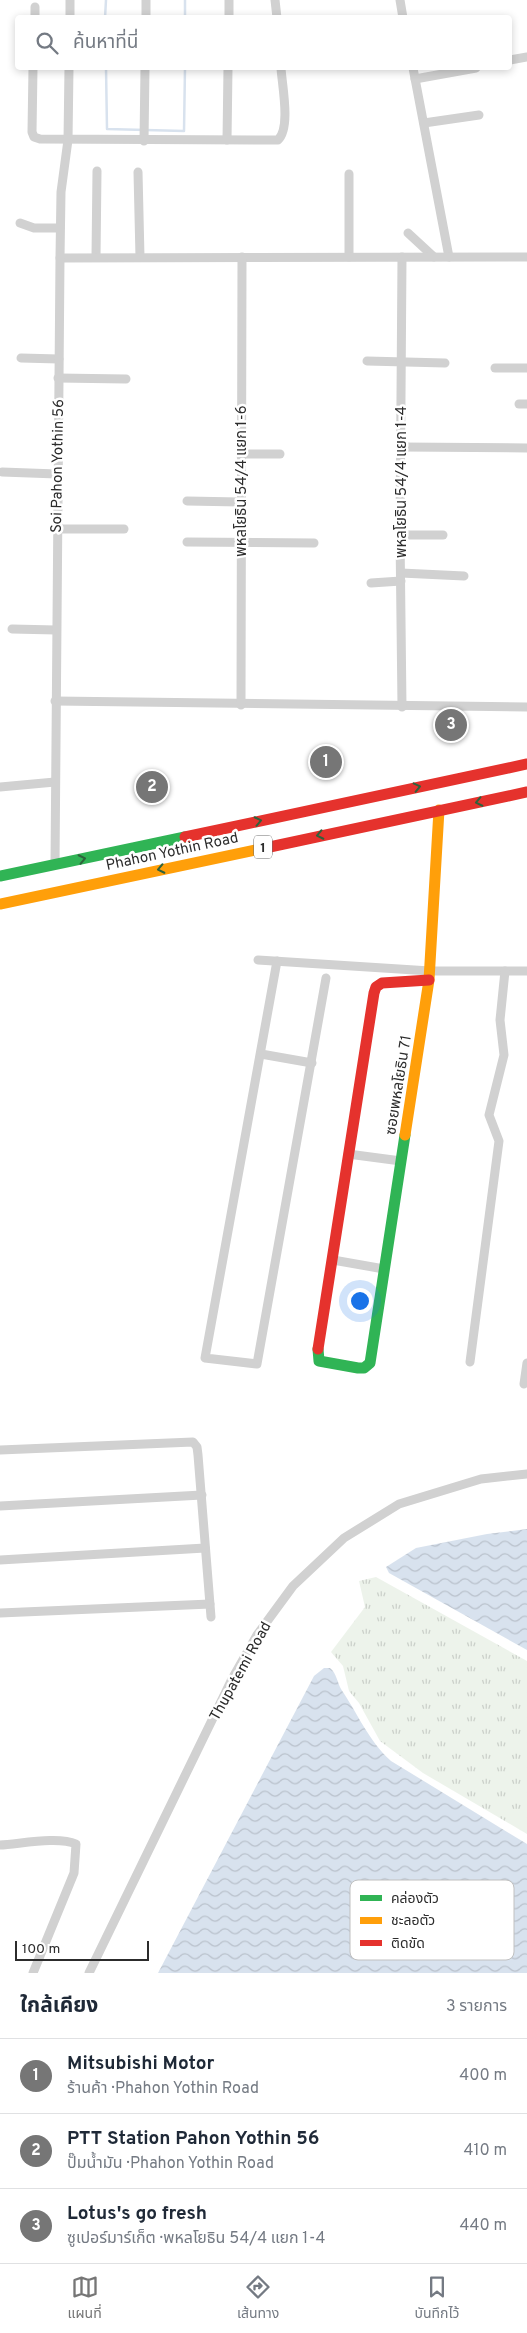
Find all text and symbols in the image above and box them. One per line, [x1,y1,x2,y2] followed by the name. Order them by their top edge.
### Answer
[15,15,512,70] search box
[33,29,61,57] icon: search
[73,31,138,55] text: ค้นหาที่นี่
[48,399,69,533] street label: Soi Pahon Yothin 56
[233,405,252,557] street label: พหลโยธิน 54/4 แยก 1-6
[393,406,412,558] street label: พหลโยธิน 54/4 แยก 1-4
[435,706,467,744] pin: 3
[310,743,342,781] pin: 1
[136,768,168,806] pin: 2
[412,782,421,793] one-way arrow
[475,796,484,806] one-way arrow
[254,816,262,827] one-way arrow
[104,829,240,876] street label: Phahon Yothin Road
[316,829,325,840] one-way arrow
[254,836,272,859] road number: 1
[77,854,86,864] one-way arrow
[157,863,166,874] one-way arrow
[382,1034,417,1136] street label: ซอยพหลโยธิน 71
[347,1288,373,1314] your location
[206,1619,276,1725] street label: Thupatemi Road
[350,1880,514,1960] legend
[391,1890,439,1908] text: คล่องตัว
[391,1913,435,1930] text: ชะลอตัว
[391,1936,425,1953] text: ติดขัด
[15,1938,149,1961] scale bar
[22,1941,60,1958] text: 100 m
[20,1993,98,2020] text: ใกล้เคียง
[446,1997,507,2017] text: 3 รายการ
[67,2052,214,2076] text: Mitsubishi Motor
[33,2066,39,2086] text: 1
[459,2066,507,2086] text: 400 m
[67,2079,259,2099] text: ร้านค้า · Phahon Yothin Road
[67,2127,319,2151] text: PTT Station Pahon Yothin 56
[31,2141,41,2161] text: 2
[464,2141,507,2161] text: 410 m
[67,2154,274,2174] text: ปั๊มน้ำมัน · Phahon Yothin Road
[67,2202,207,2226] text: Lotus's go fresh
[31,2216,41,2236] text: 3
[460,2216,507,2236] text: 440 m
[67,2229,325,2249] text: ซูเปอร์มาร์เก็ต · พหลโยธิน 54/4 แยก 1-4
[68,2273,102,2324] tab: แผนที่
[237,2273,279,2324] tab: เส้นทาง
[414,2273,459,2324] tab: บันทึกไว้

